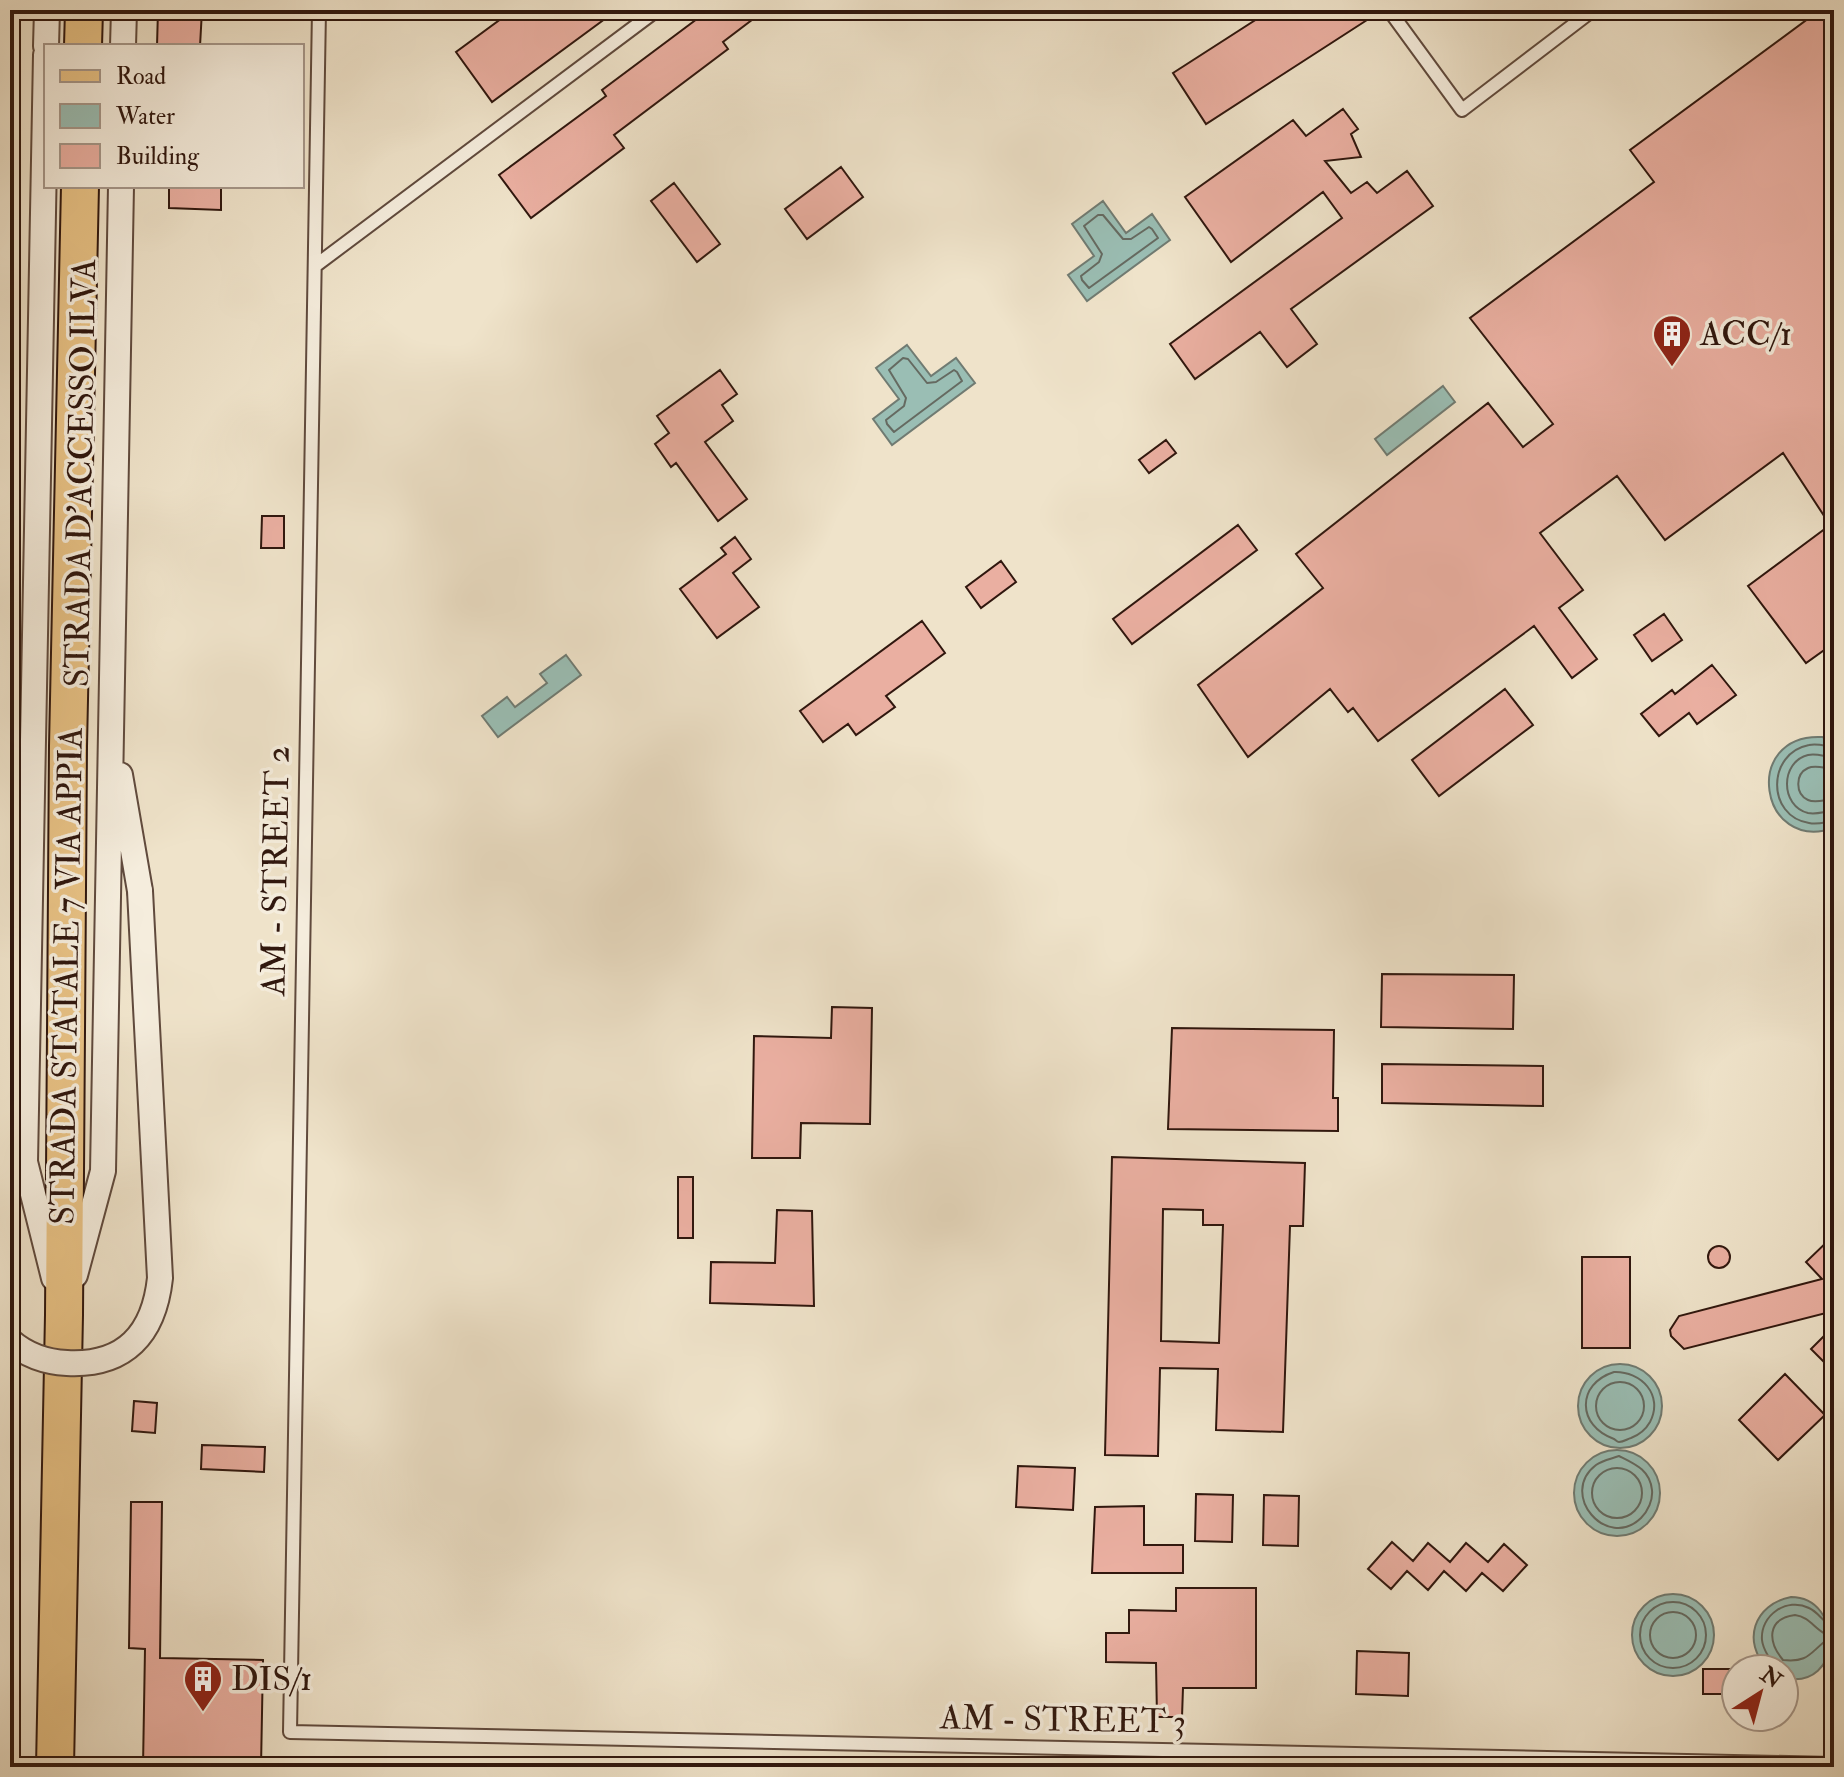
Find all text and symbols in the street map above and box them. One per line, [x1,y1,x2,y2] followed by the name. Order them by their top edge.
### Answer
[44,44,304,188] legend
[116,61,166,92] text: Road
[115,101,175,132] text: Water
[116,141,200,172] text: Building
[56,258,106,688] street label: STRADA D'ACCESSO ILVA
[1651,313,1693,368] building icon: ACC/1
[1699,313,1792,356] place label: ACC/1
[41,726,93,1225] street label: STRADA STATALE 7 VIA APPIA
[252,745,300,998] street label: AM - STREET 2
[1720,1653,1800,1733] north arrow
[182,1658,224,1713] building icon: DIS/1
[231,1658,312,1701] place label: DIS/1
[1754,1660,1788,1695] text: N
[939,1696,1186,1744] street label: AM - STREET 3

